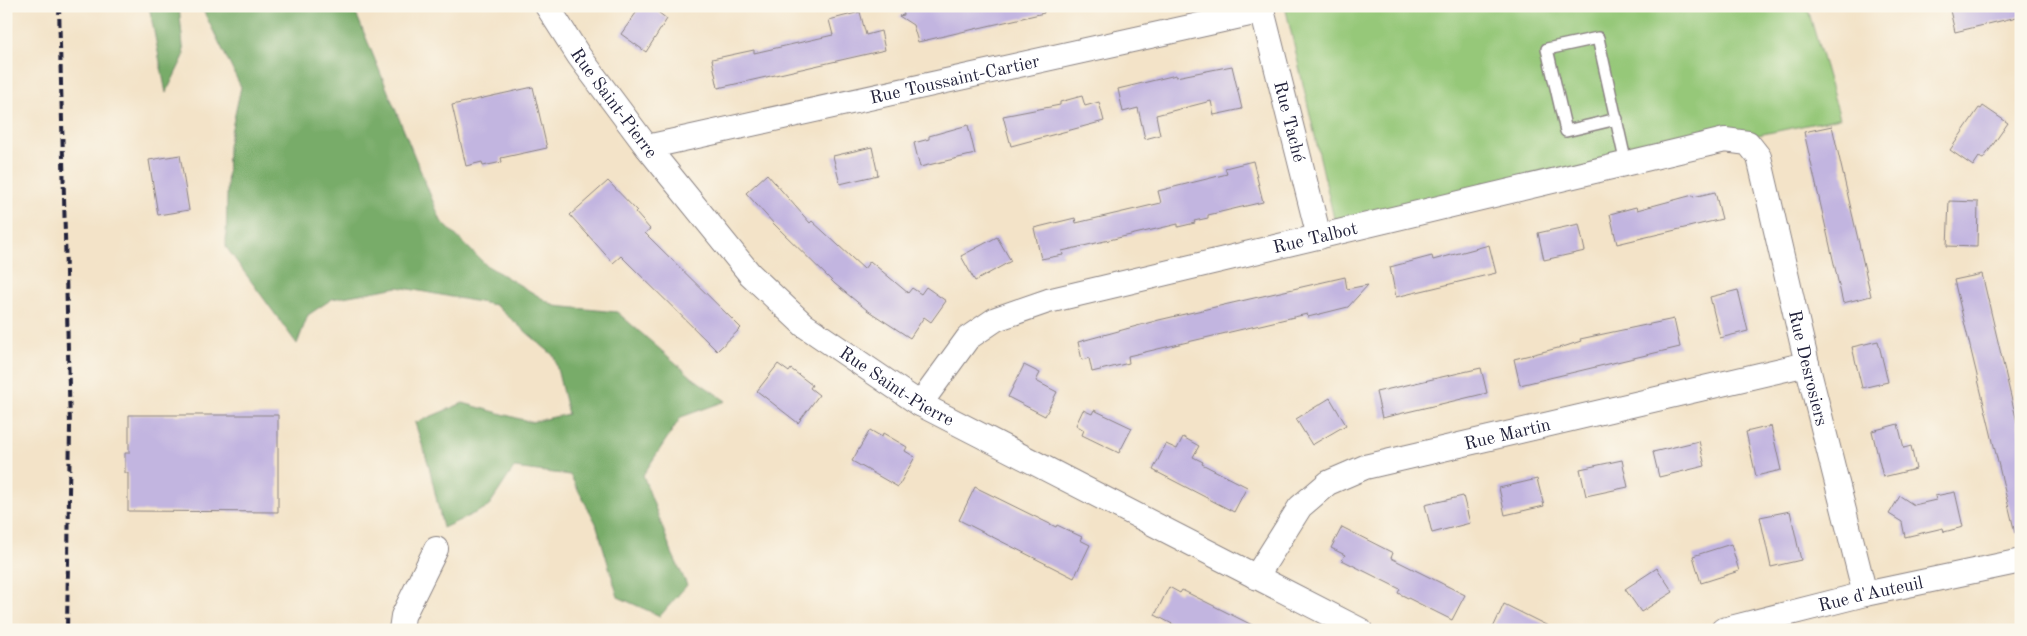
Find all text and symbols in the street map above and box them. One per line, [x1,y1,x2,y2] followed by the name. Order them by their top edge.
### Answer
[567,45,660,162] street label: Rue Saint-Pierre
[868,52,1042,108] street label: Rue Toussaint-Cartier
[1270,79,1308,164] street label: Rue Taché
[1271,220,1359,257] street label: Rue Talbot
[1785,309,1830,428] street label: Rue Desrosiers
[836,344,956,430] street label: Rue Saint-Pierre
[1463,416,1553,454] street label: Rue Martin
[1817,574,1925,615] street label: Rue d'Auteuil

